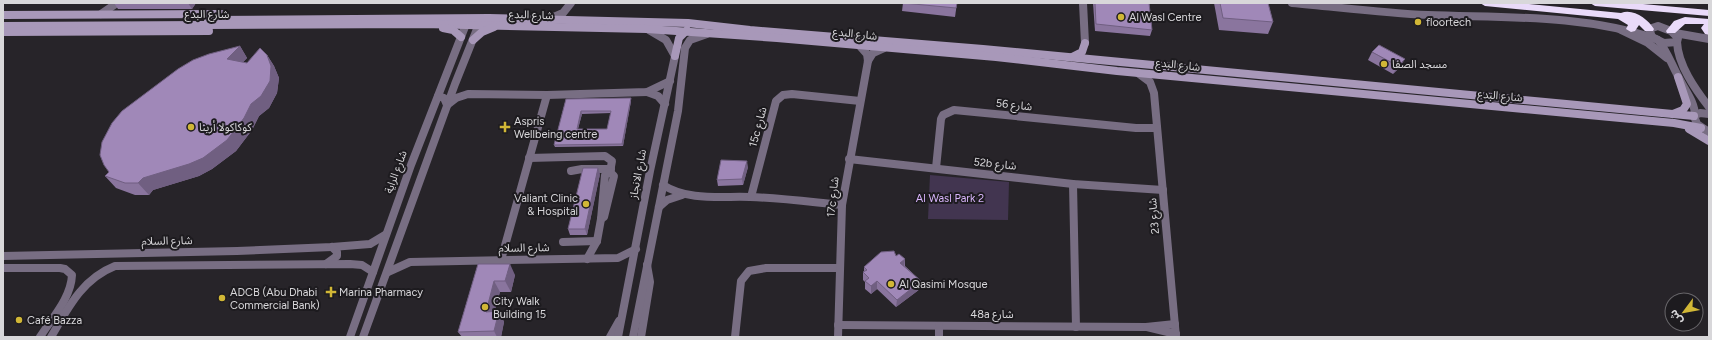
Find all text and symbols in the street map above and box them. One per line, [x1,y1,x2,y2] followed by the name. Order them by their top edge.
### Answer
[185,8,230,22] street label: شارع البدع
[508,8,554,23] street label: شارع البدع
[1129,11,1202,24] place label: Al Wasl Centre
[1116,12,1126,22] marker: Al Wasl Centre
[1426,16,1471,29] place label: floortech
[1413,17,1423,27] marker: floortech
[832,25,878,44] street label: شارع البدع
[1155,56,1201,75] street label: شارع البدع
[1392,58,1447,71] place label: مسجد الصفا
[1379,59,1389,69] marker: مسجد الصفا
[1477,88,1523,105] street label: شارع البدع
[995,97,1033,114] street label: شارع 56
[746,105,771,149] street label: 15c شارع
[514,115,597,141] place label: Aspris Wellbeing centre
[199,120,252,134] place label: كوكاكولا أرينا
[499,121,511,133] marker: Aspris Wellbeing centre
[186,122,196,132] marker: كوكاكولا أرينا
[382,148,411,196] street label: شارع الراية
[627,148,650,201] street label: شارع الانجاز
[973,155,1017,174] street label: 52b شارع
[824,176,843,218] street label: 17c شارع
[514,192,578,218] place label: Valiant Clinic & Hospital
[916,192,984,205] park label: Al Wasl Park 2
[1146,197,1163,235] street label: شارع 23
[581,199,591,209] marker: Valiant Clinic & Hospital
[141,234,193,249] street label: شارع السلام
[498,241,550,256] street label: شارع السلام
[899,278,987,291] place label: Al Qasimi Mosque
[886,279,896,289] marker: Al Qasimi Mosque
[230,286,320,312] place label: ADCB (Abu Dhabi Commercial Bank)
[339,286,423,299] place label: Marina Pharmacy
[326,287,336,297] marker: Marina Pharmacy
[1664,292,1704,332] north arrow
[217,293,227,303] marker: ADCB (Abu Dhabi Commercial Bank)
[493,295,546,321] place label: City Walk Building 15
[480,302,490,312] marker: City Walk Building 15
[1666,307,1685,327] text: ش
[970,308,1014,322] street label: 48a شارع
[27,314,82,327] place label: Café Bazza
[14,315,24,325] marker: Café Bazza

